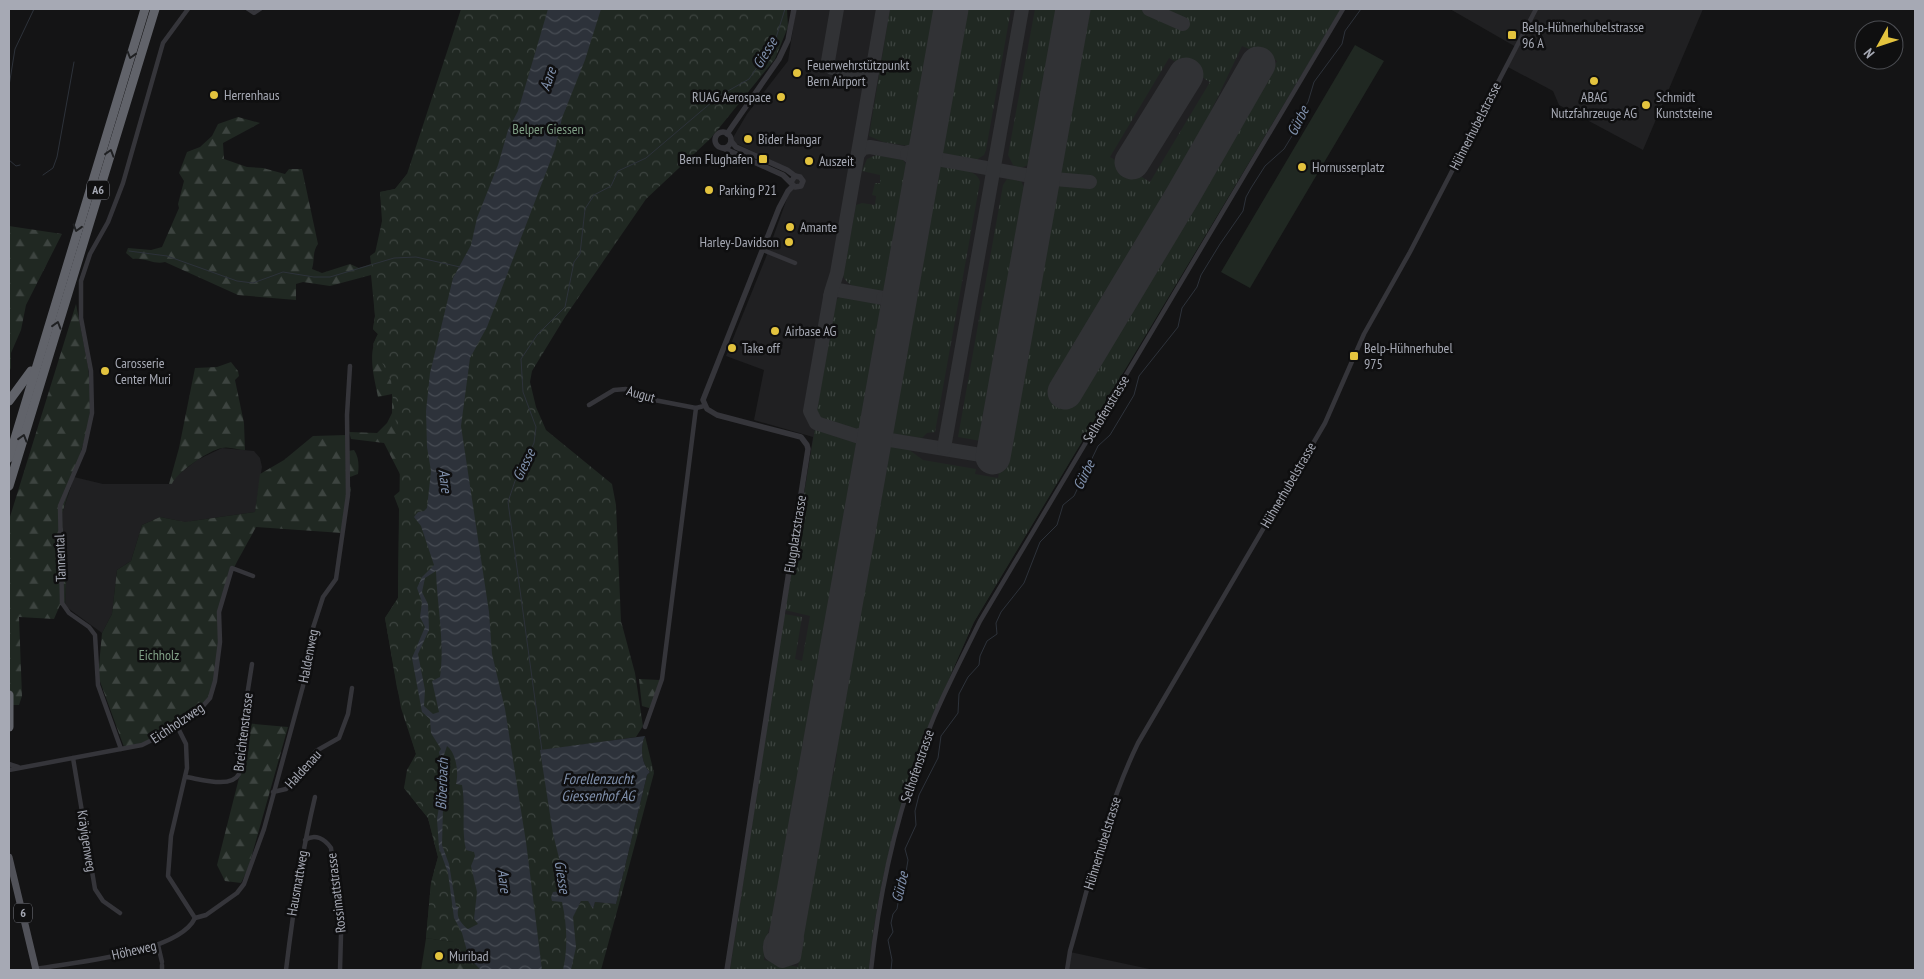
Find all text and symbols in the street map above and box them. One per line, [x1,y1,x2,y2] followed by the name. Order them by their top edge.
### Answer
[1522,18,1644,52] place label: Belp-Hühnerhubelstrasse 96 A
[1854,20,1904,70] north arrow
[1506,29,1518,41] marker: Belp-Hühnerhubelstrasse 96 A
[748,33,782,72] water label: Giesse
[1860,45,1878,62] text: N
[126,51,136,59] one-way arrow
[807,56,909,90] place label: Feuerwehrstützpunkt Bern Airport
[535,64,561,93] water label: Aare
[791,67,803,79] marker: Feuerwehrstützpunkt Bern Airport
[1588,75,1600,87] marker: ABAG Nutzfahrzeuge AG
[1445,79,1505,173] street label: Hühnerhubelstrasse
[224,86,280,104] place label: Herrenhaus
[692,88,771,106] place label: RUAG Aerospace
[1551,88,1637,122] place label: ABAG Nutzfahrzeuge AG
[1656,88,1713,122] place label: Schmidt Kunststeine
[208,89,220,101] marker: Herrenhaus
[775,91,787,103] marker: RUAG Aerospace
[1640,99,1652,111] marker: Schmidt Kunststeine
[1282,102,1313,139] water label: Gürbe
[512,120,584,138] park label: Belper Giessen
[758,130,821,148] place label: Bider Hangar
[742,133,754,145] marker: Bider Hangar
[104,149,114,158] one-way arrow
[679,150,753,168] place label: Bern Flughafen
[819,152,854,170] place label: Auszeit
[757,153,769,165] marker: Bern Flughafen
[803,155,815,167] marker: Auszeit
[1312,158,1385,176] place label: Hornusserplatz
[1296,161,1308,173] marker: Hornusserplatz
[87,180,109,200] road number: A6
[719,181,777,199] place label: Parking P21
[703,184,715,196] marker: Parking P21
[800,218,837,236] place label: Amante
[784,221,796,233] marker: Amante
[73,223,83,231] one-way arrow
[700,233,779,251] place label: Harley-Davidson
[783,236,795,248] marker: Harley-Davidson
[52,321,62,330] one-way arrow
[785,322,837,340] place label: Airbase AG
[769,325,781,337] marker: Airbase AG
[742,339,780,357] place label: Take off
[1364,339,1453,373] place label: Belp-Hühnerhubel 975
[726,342,738,354] marker: Take off
[1348,350,1360,362] marker: Belp-Hühnerhubel 975
[115,354,171,388] place label: Carosserie Center Muri
[99,365,111,377] marker: Carosserie Center Muri
[1079,372,1133,446] street label: Selhofenstrasse
[625,381,657,407] street label: Augut
[18,434,28,443] one-way arrow
[1256,439,1320,531] street label: Hühnerhubelstrasse
[508,445,540,484] water label: Giesse
[1068,456,1099,493] water label: Gürbe
[434,468,457,495] water label: Aare
[780,494,810,574] street label: Flugplatzstrasse
[50,533,70,582] street label: Tannental
[294,628,322,684] street label: Haldenweg
[139,646,179,664] park label: Eichholz
[229,691,257,772] street label: Breichtenstrasse
[147,699,207,747] street label: Eichholzweg
[896,727,938,805] street label: Selhofenstrasse
[281,746,325,792] street label: Haldenau
[431,756,452,810] water label: Biberbach
[561,769,637,805] water label: Forellenzucht Giessenhof AG
[1079,794,1125,892] street label: Hühnerhubelstrasse
[73,809,101,873] street label: Kräyigenweg
[282,849,312,917] street label: Hausmattweg
[322,852,350,934] street label: Rossimattstrasse
[551,859,575,896] water label: Giesse
[493,868,516,895] water label: Aare
[887,869,913,904] water label: Gürbe
[14,904,32,922] road number: 6
[110,936,158,964] street label: Höheweg
[449,947,489,965] place label: Muribad
[433,950,445,962] marker: Muribad

